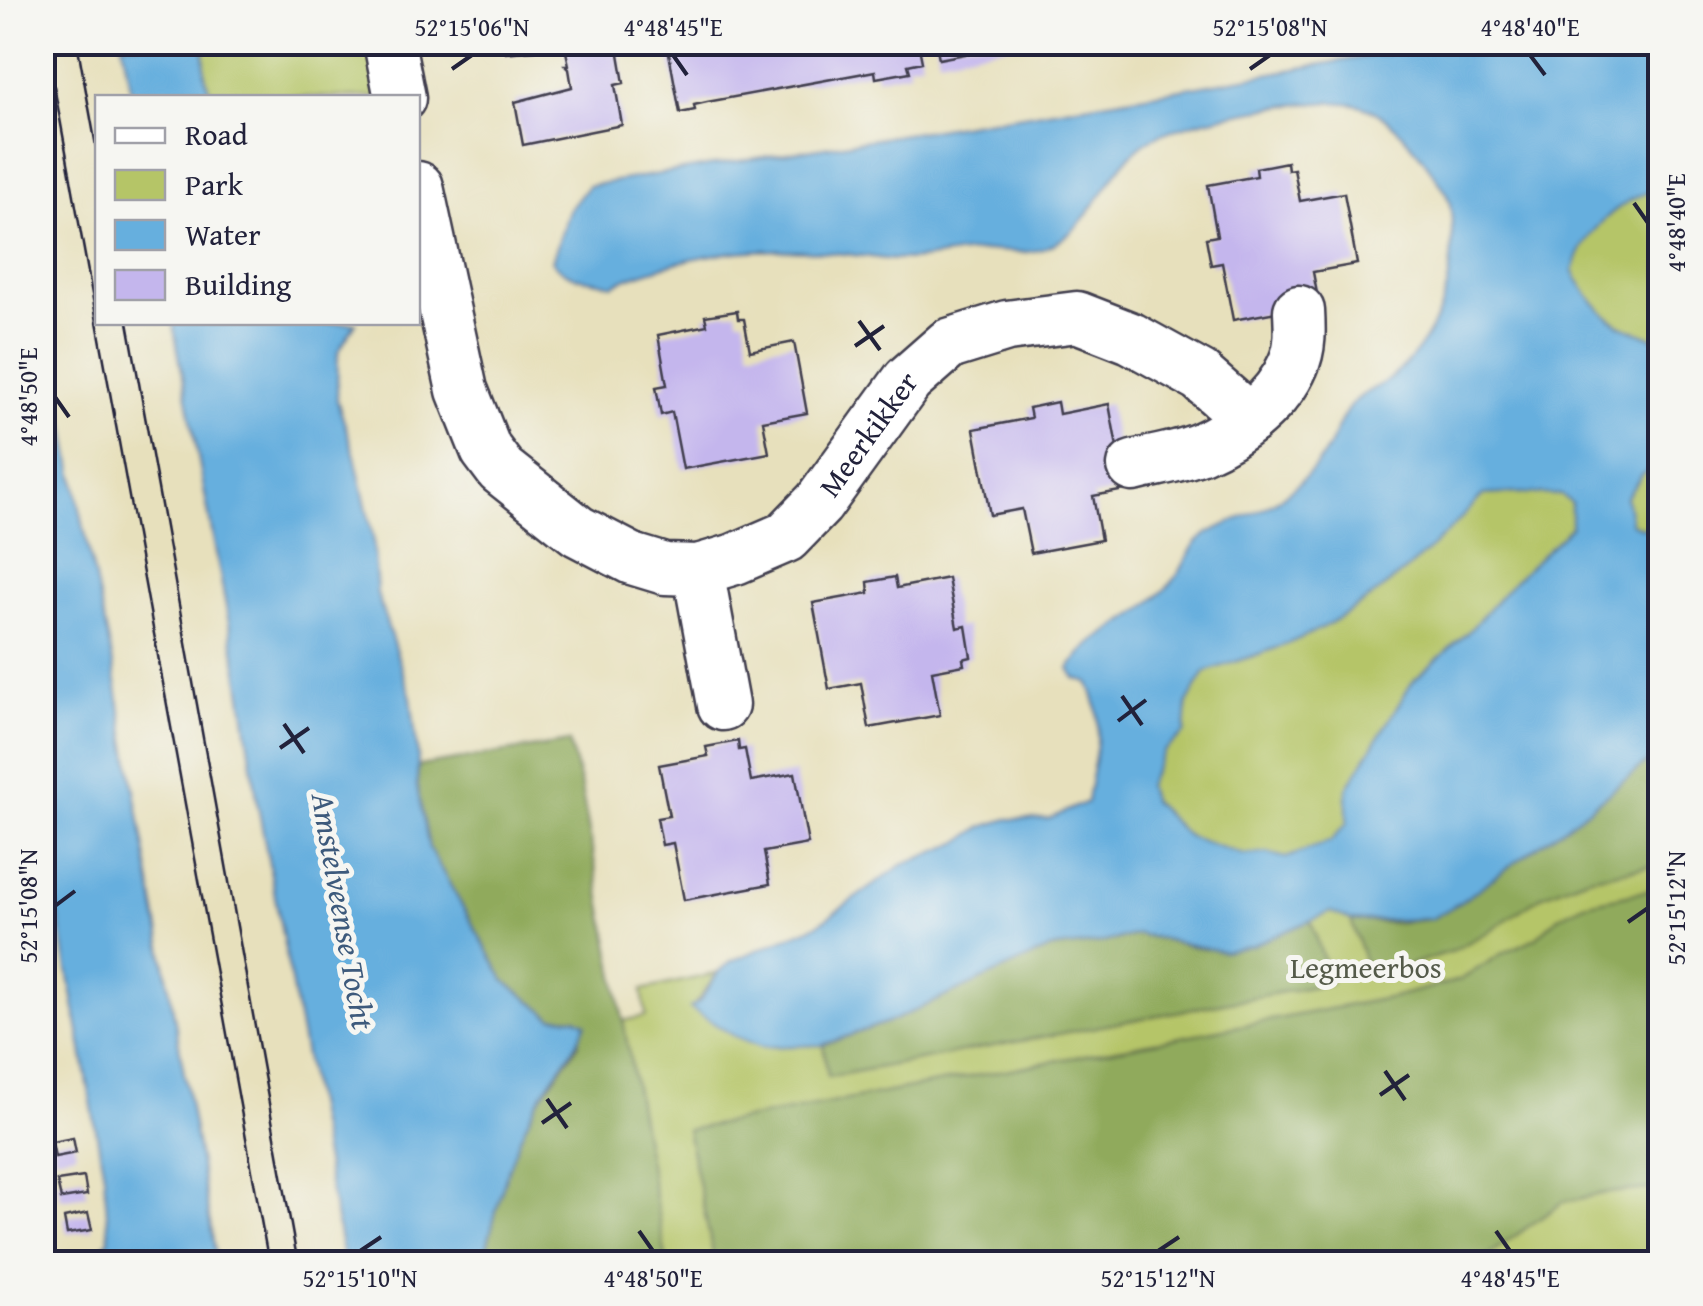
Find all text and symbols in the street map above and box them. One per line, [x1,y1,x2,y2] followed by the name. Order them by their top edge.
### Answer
[415,9,529,45] text: 52°15'06"N
[623,9,723,45] text: 4°48'45"E
[1213,9,1327,45] text: 52°15'08"N
[1480,9,1580,45] text: 4°48'40"E
[95,95,420,325] legend
[185,112,248,156] text: Road
[185,162,244,206] text: Park
[1658,173,1694,273] text: 4°48'40"E
[185,212,261,256] text: Water
[185,262,291,306] text: Building
[10,347,46,447] text: 4°48'50"E
[807,362,928,506] street label: Meerkikker
[299,788,388,1034] water label: Amstelveense Tocht
[10,849,46,963] text: 52°15'08"N
[1658,851,1694,965] text: 52°15'12"N
[1290,945,1442,989] park label: Legmeerbos
[303,1260,417,1296] text: 52°15'10"N
[603,1260,703,1296] text: 4°48'50"E
[1101,1260,1215,1296] text: 52°15'12"N
[1460,1260,1560,1296] text: 4°48'45"E

